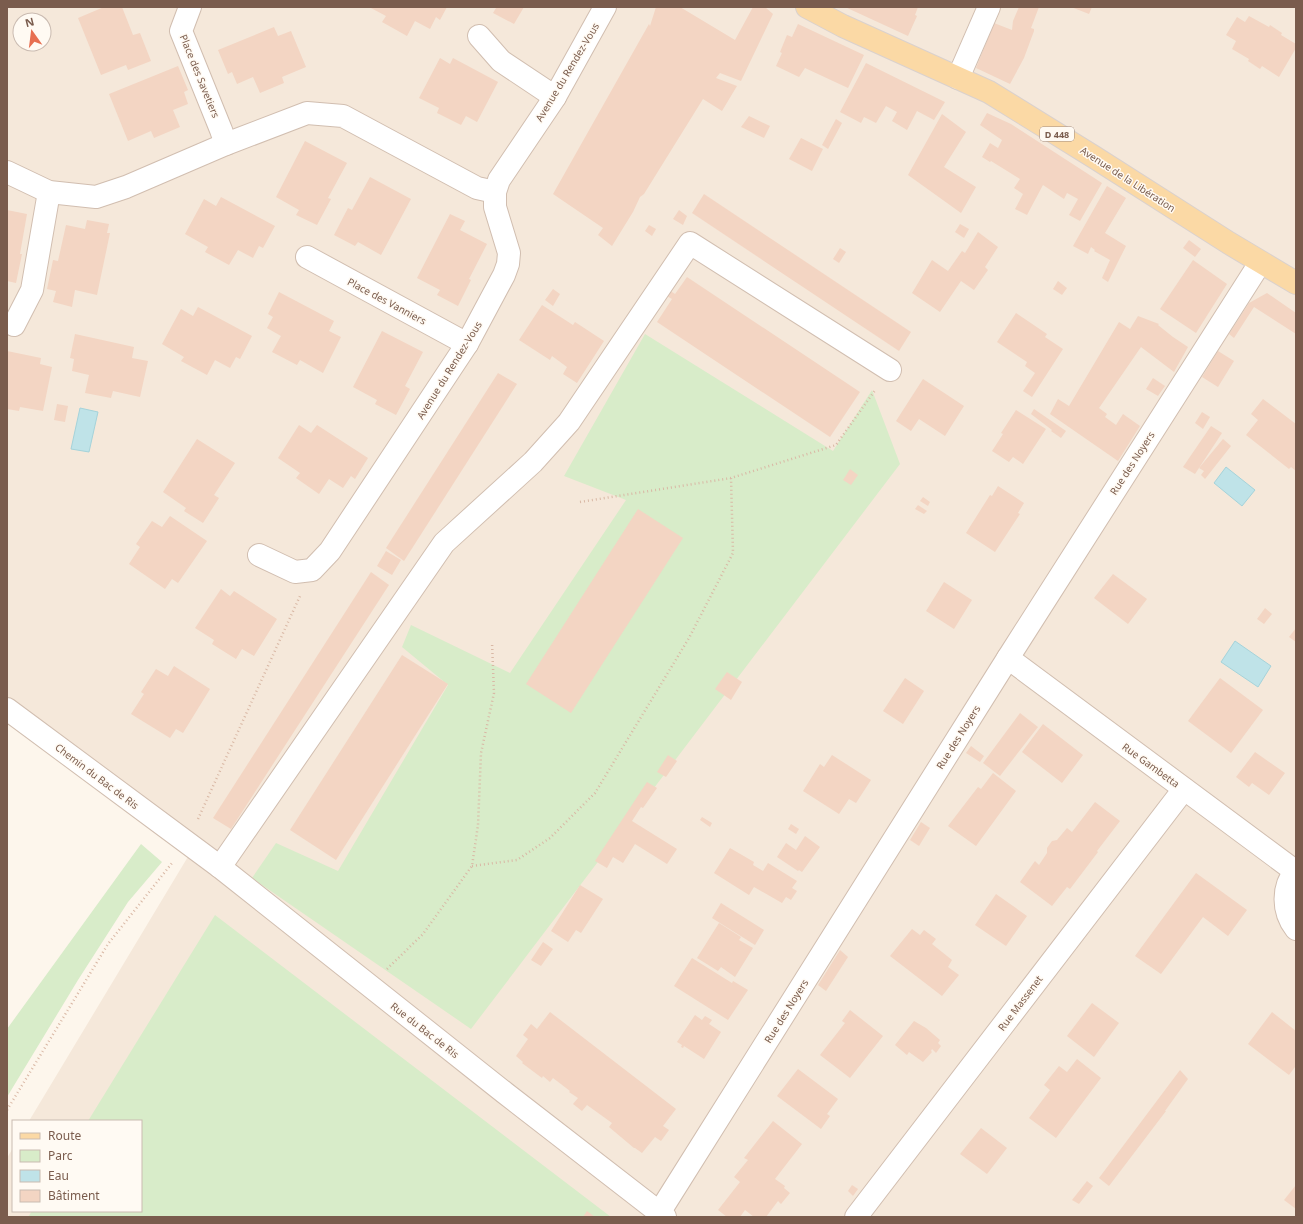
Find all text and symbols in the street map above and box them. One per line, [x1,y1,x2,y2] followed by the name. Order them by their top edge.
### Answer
[12,12,52,52] north arrow
[23,13,36,30] text: N
[532,20,602,124] street label: Avenue du Rendez-Vous
[177,32,223,120] street label: Place des Savetiers
[1040,127,1074,141] road number: D 448
[1078,143,1178,215] street label: Avenue de la Libération
[345,274,429,328] street label: Place des Vanniers
[413,318,485,422] street label: Avenue du Rendez-Vous
[1106,428,1158,497] street label: Rue des Noyers
[933,702,983,772] street label: Rue des Noyers
[1120,739,1182,791] street label: Rue Gambetta
[52,740,142,812] street label: Chemin du Bac de Ris
[995,972,1046,1034] street label: Rue Massenet
[761,976,811,1046] street label: Rue des Noyers
[388,999,462,1061] street label: Rue du Bac de Ris
[12,1120,142,1212] legend
[48,1127,81,1144] text: Route
[48,1147,73,1164] text: Parc
[48,1167,69,1184] text: Eau
[48,1187,100,1204] text: Bâtiment

